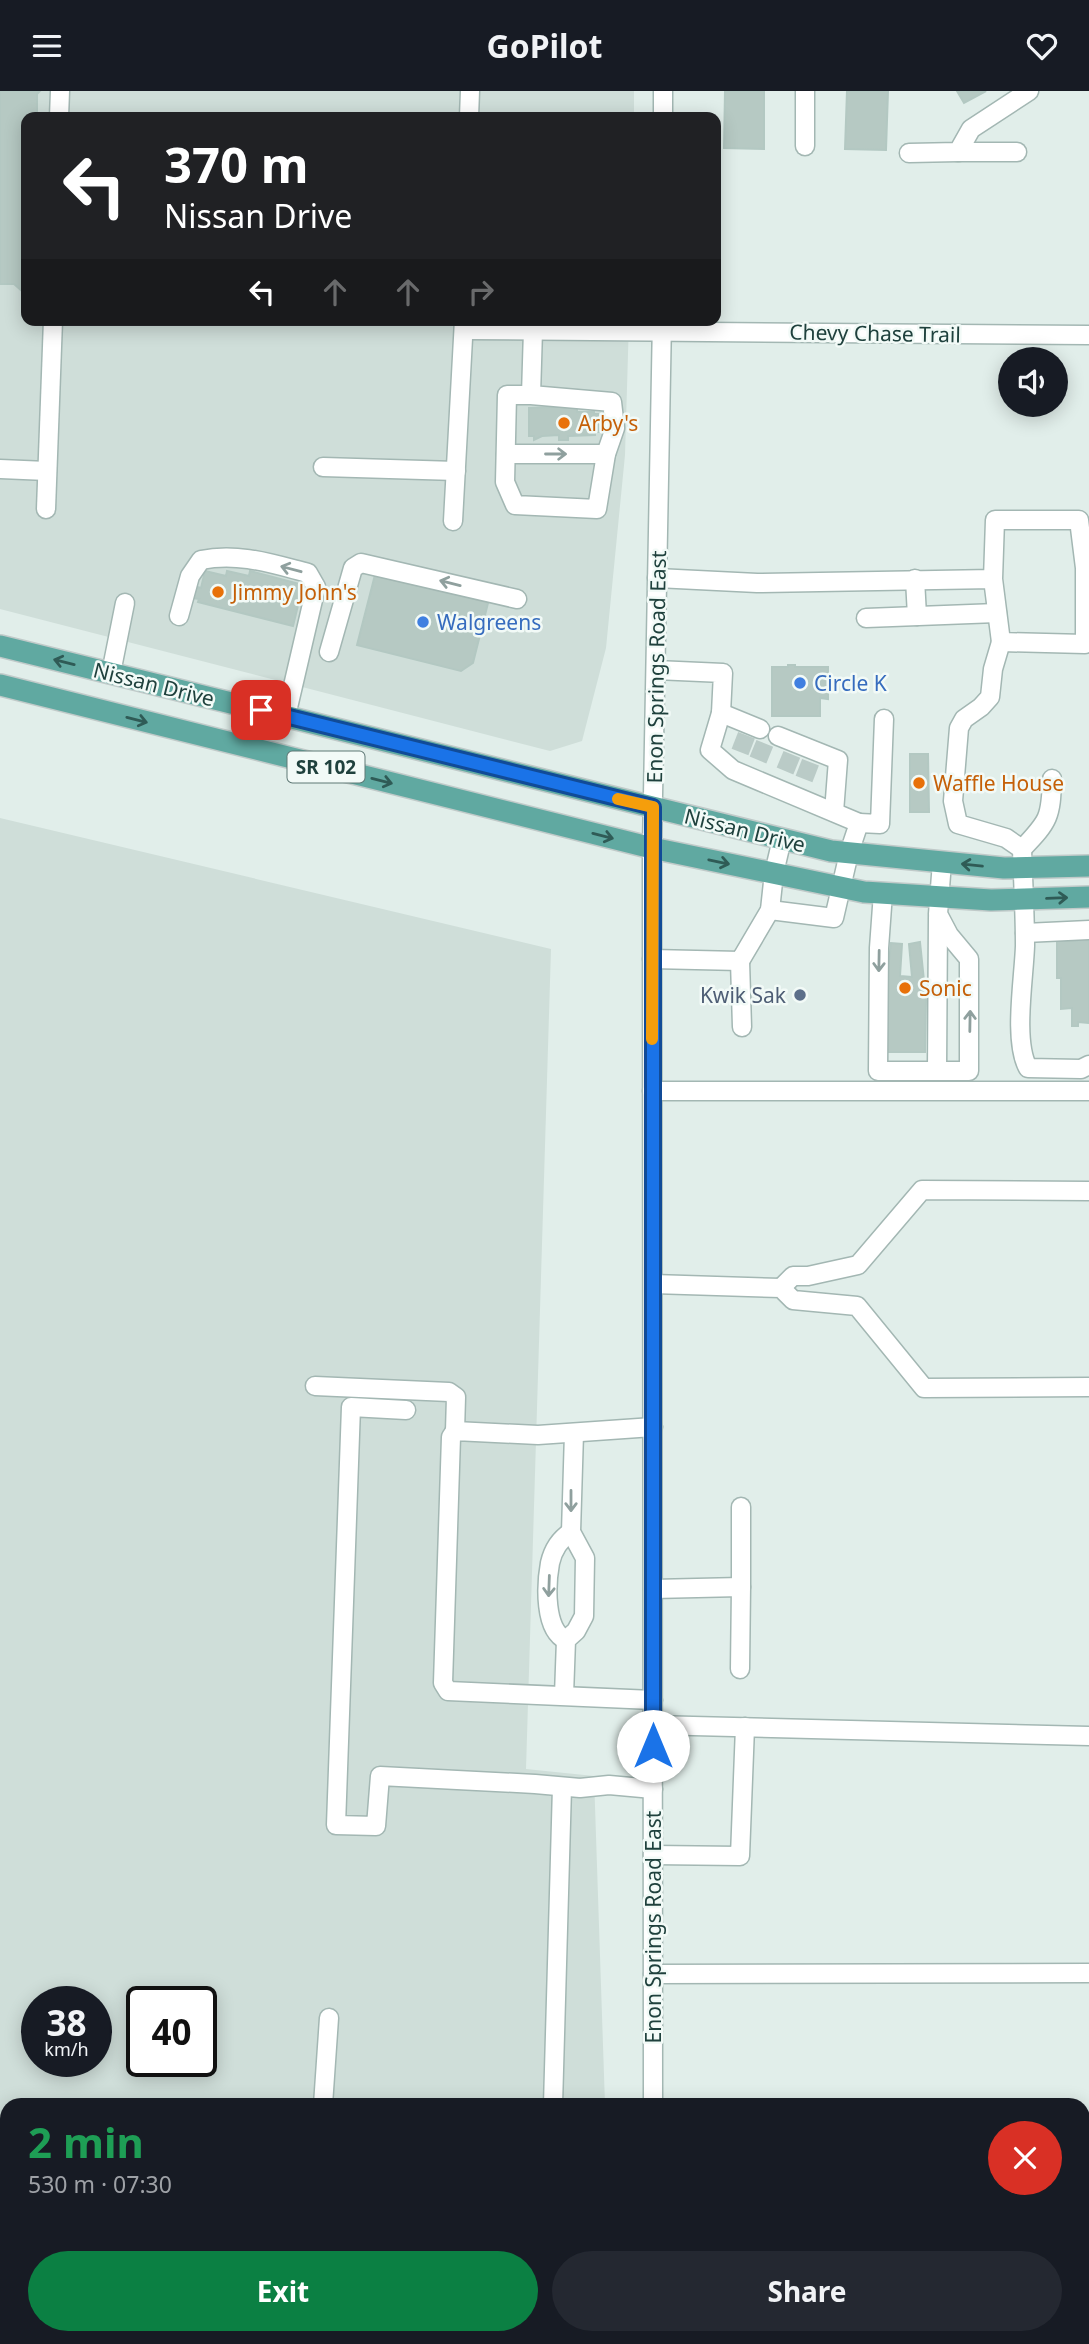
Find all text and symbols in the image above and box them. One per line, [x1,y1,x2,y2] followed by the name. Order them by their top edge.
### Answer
[486,24,603,67] text: GoPilot
[28,27,66,65] icon: menu
[1023,27,1061,65] icon: heart
[164,131,309,197] text: 370 m
[49,140,140,231] icon: left
[164,194,352,237] text: Nissan Drive
[243,273,281,311] icon: left
[316,273,354,311] icon: ahead
[389,273,427,311] icon: ahead
[462,273,500,311] icon: right
[789,318,961,348] street label: Chevy Chase Trail
[998,347,1068,417] map controls
[998,347,1068,417] button: sound
[578,409,638,437] place label: Arby's
[556,415,572,431] marker: Arby's
[544,447,567,461] one-way arrow
[640,550,672,784] street label: Enon Springs Road East
[280,561,302,574] one-way arrow
[439,576,462,589] one-way arrow
[230,578,357,606] place label: Jimmy John's
[210,584,226,600] marker: Jimmy John's
[437,608,541,636] place label: Walgreens
[415,614,431,630] marker: Walgreens
[53,655,76,668] one-way arrow
[91,655,217,713] street label: Nissan Drive
[814,669,887,697] place label: Circle K
[792,675,808,691] marker: Circle K
[231,680,291,740] pin
[242,691,280,729] icon: arrive
[125,714,148,727] one-way arrow
[288,751,364,783] road number: SR 102
[933,769,1064,797] place label: Waffle House
[370,775,393,788] one-way arrow
[911,775,927,791] marker: Waffle House
[682,801,808,859] street label: Nissan Drive
[591,830,614,843] one-way arrow
[707,855,730,869] one-way arrow
[961,858,984,871] one-way arrow
[1045,891,1068,904] one-way arrow
[872,949,886,972] one-way arrow
[919,974,972,1002] place label: Sonic
[897,980,913,996] marker: Sonic
[700,981,787,1009] place label: Kwik Sak
[792,987,808,1003] marker: Kwik Sak
[963,1010,977,1033] one-way arrow
[564,1489,578,1512] one-way arrow
[543,1574,556,1597] one-way arrow
[616,1709,690,1783] position arrow
[639,1810,667,2043] street label: Enon Springs Road East
[126,1986,217,2077] speed limit sign: 40
[46,1999,87,2046] text: 38
[44,2037,89,2061] text: km/h
[28,2113,144,2170] text: 2 min
[988,2121,1062,2195] button: close
[28,2168,172,2200] text: 530 m · 07:30
[28,2251,538,2331] button: Exit
[552,2251,1062,2331] button: Share

